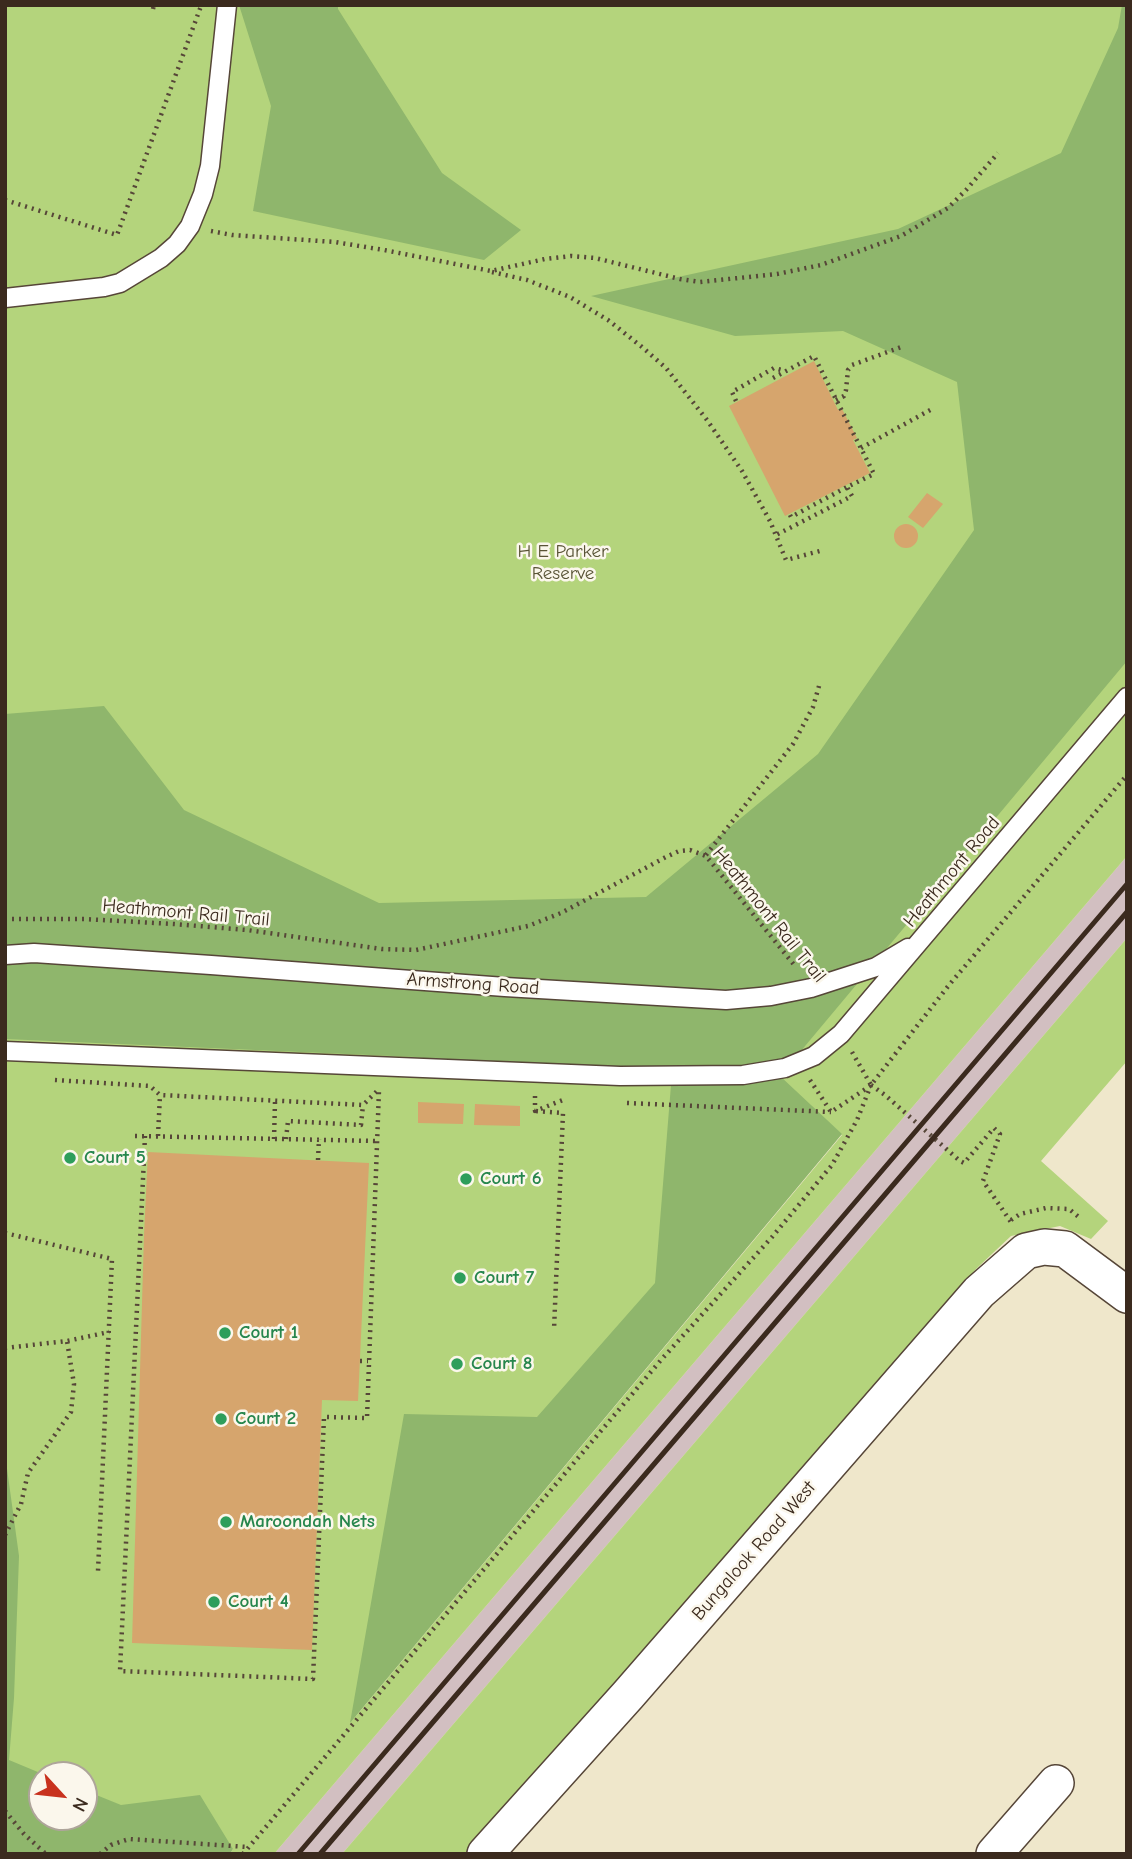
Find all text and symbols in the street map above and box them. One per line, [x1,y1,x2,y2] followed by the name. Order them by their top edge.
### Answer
[518,541,608,585] park label: H E Parker Reserve
[899,812,1005,932] street label: Heathmont Road
[707,843,831,987] street label: Heathmont Rail Trail
[101,894,271,932] street label: Heathmont Rail Trail
[406,968,540,1000] street label: Armstrong Road
[84,1147,146,1169] place label: Court 5
[62,1150,78,1166] marker: Court 5
[480,1168,542,1190] place label: Court 6
[458,1171,474,1187] marker: Court 6
[474,1267,534,1289] place label: Court 7
[452,1270,468,1286] marker: Court 7
[239,1322,298,1344] place label: Court 1
[217,1325,233,1341] marker: Court 1
[471,1353,532,1375] place label: Court 8
[449,1356,465,1372] marker: Court 8
[235,1408,296,1430] place label: Court 2
[213,1411,229,1427] marker: Court 2
[687,1477,821,1625] street label: Bungalook Road West
[240,1511,375,1533] place label: Maroondah Nets
[218,1514,234,1530] marker: Maroondah Nets
[228,1591,289,1613] place label: Court 4
[206,1594,222,1610] marker: Court 4
[28,1761,98,1831] north arrow
[67,1794,93,1815] text: N

